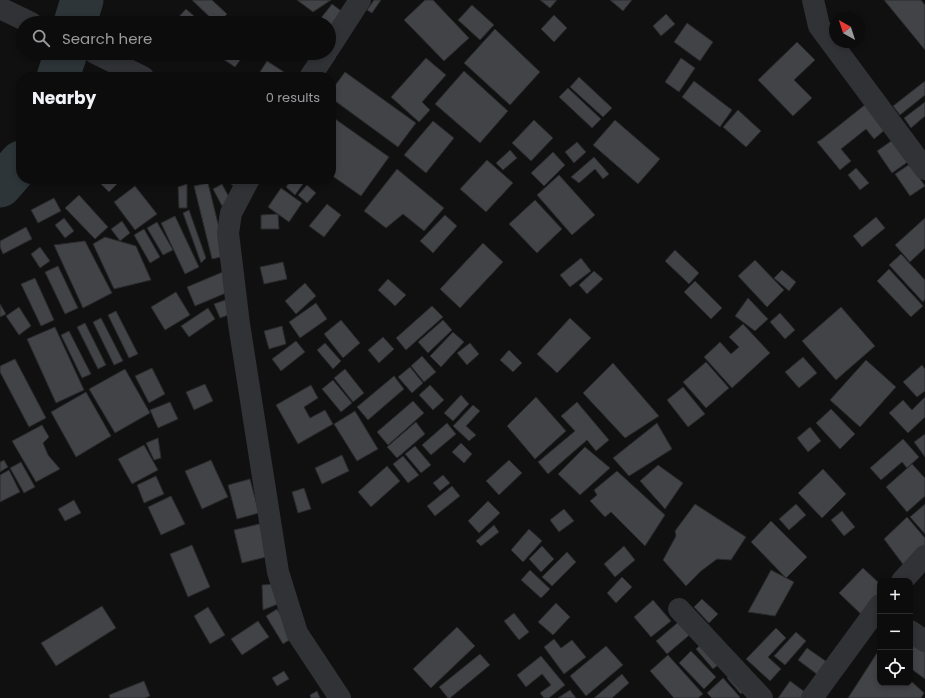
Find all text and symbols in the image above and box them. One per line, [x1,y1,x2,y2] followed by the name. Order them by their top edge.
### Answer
[829,12,865,48] north arrow
[16,16,336,60] search box
[30,27,52,49] icon: search
[62,28,152,49] text: Search here
[32,86,96,110] text: Nearby
[266,88,320,107] text: 0 results
[877,578,913,686] map controls
[877,578,913,614] button: +
[877,614,913,650] button: −
[877,650,913,686] button: locate

